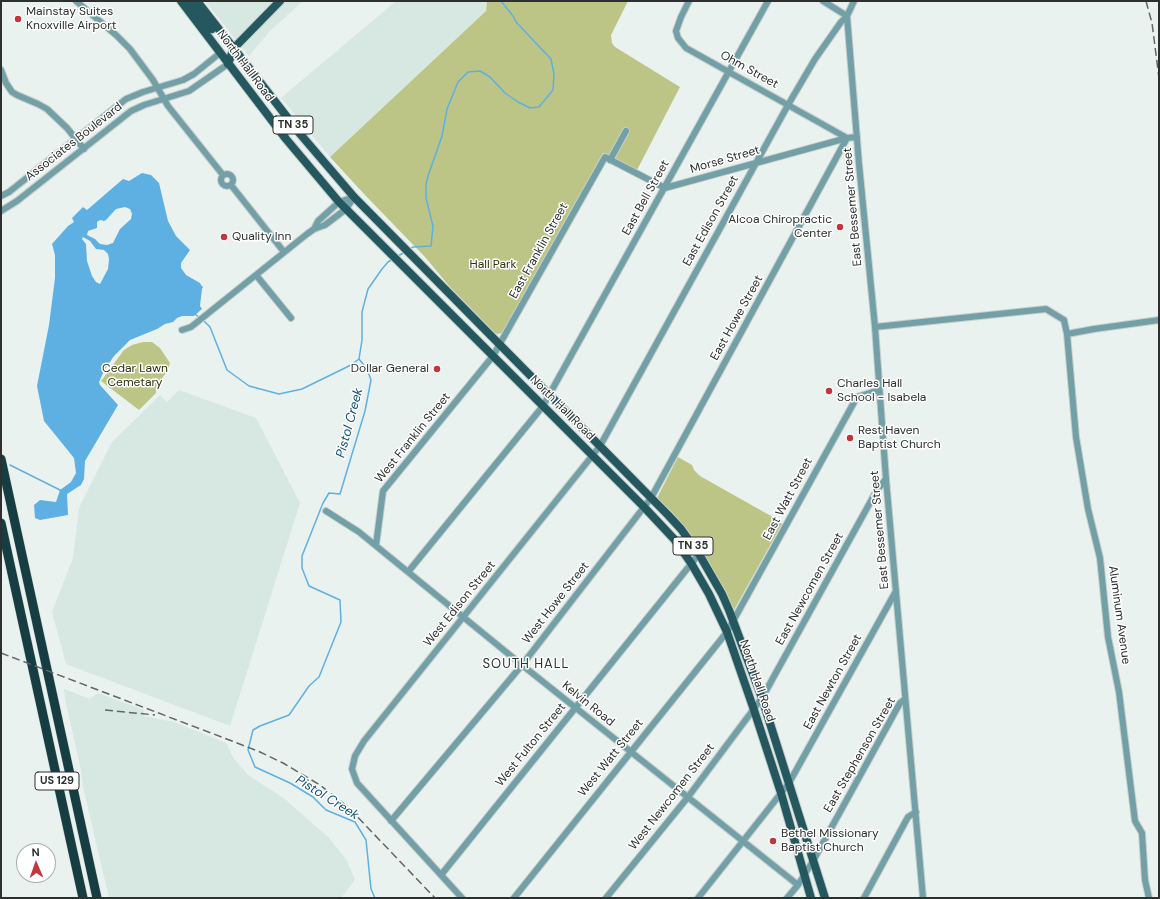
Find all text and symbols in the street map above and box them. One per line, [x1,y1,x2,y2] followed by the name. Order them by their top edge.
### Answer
[26,5,116,33] place label: Mainstay Suites Knoxville Airport
[13,14,23,24] marker: Mainstay Suites Knoxville Airport
[213,27,277,105] street label: North Hall Road
[717,48,781,92] street label: Ohm Street
[23,100,125,184] street label: Associates Boulevard
[273,116,313,134] road number: TN 35
[689,143,761,177] street label: Morse Street
[841,147,865,267] street label: East Bessemer Street
[619,158,673,238] street label: East Bell Street
[680,173,742,269] street label: East Edison Street
[507,201,571,301] street label: East Franklin Street
[728,213,832,241] place label: Alcoa Chiropractic Center
[835,222,845,232] marker: Alcoa Chiropractic Center
[232,230,291,244] place label: Quality Inn
[219,232,229,242] marker: Quality Inn
[470,258,516,272] park label: Hall Park
[708,273,766,363] street label: East Howe Street
[102,362,168,390] park label: Cedar Lawn Cemetary
[351,362,429,376] place label: Dollar General
[432,364,442,374] marker: Dollar General
[527,373,597,443] street label: North Hall Road
[837,377,926,405] place label: Charles Hall School - Isabela
[333,386,367,460] water label: Pistol Creek
[824,386,834,396] marker: Charles Hall School - Isabela
[372,390,454,486] street label: West Franklin Street
[858,424,941,452] place label: Rest Haven Baptist Church
[845,433,855,443] marker: Rest Haven Baptist Church
[760,455,816,543] street label: East Watt Street
[868,470,892,590] street label: East Bessemer Street
[773,530,847,648] street label: East Newcomen Street
[673,537,713,555] road number: TN 35
[421,558,499,650] street label: West Edison Street
[520,559,592,647] street label: West Howe Street
[1105,565,1133,665] street label: Aluminum Avenue
[801,632,865,732] street label: East Newton Street
[736,638,778,724] street label: North Hall Road
[483,657,569,673] district label: SOUTH HALL
[559,678,617,730] street label: Kelvin Road
[821,695,899,815] street label: East Stephenson Street
[493,700,569,790] street label: West Fulton Street
[575,716,647,800] street label: West Watt Street
[626,741,718,853] street label: West Newcomen Street
[35,772,79,790] road number: US 129
[292,772,362,824] water label: Pistol Creek
[781,827,879,855] place label: Bethel Missionary Baptist Church
[768,836,778,846] marker: Bethel Missionary Baptist Church
[16,843,56,883] north arrow
[31,845,40,859] text: N

